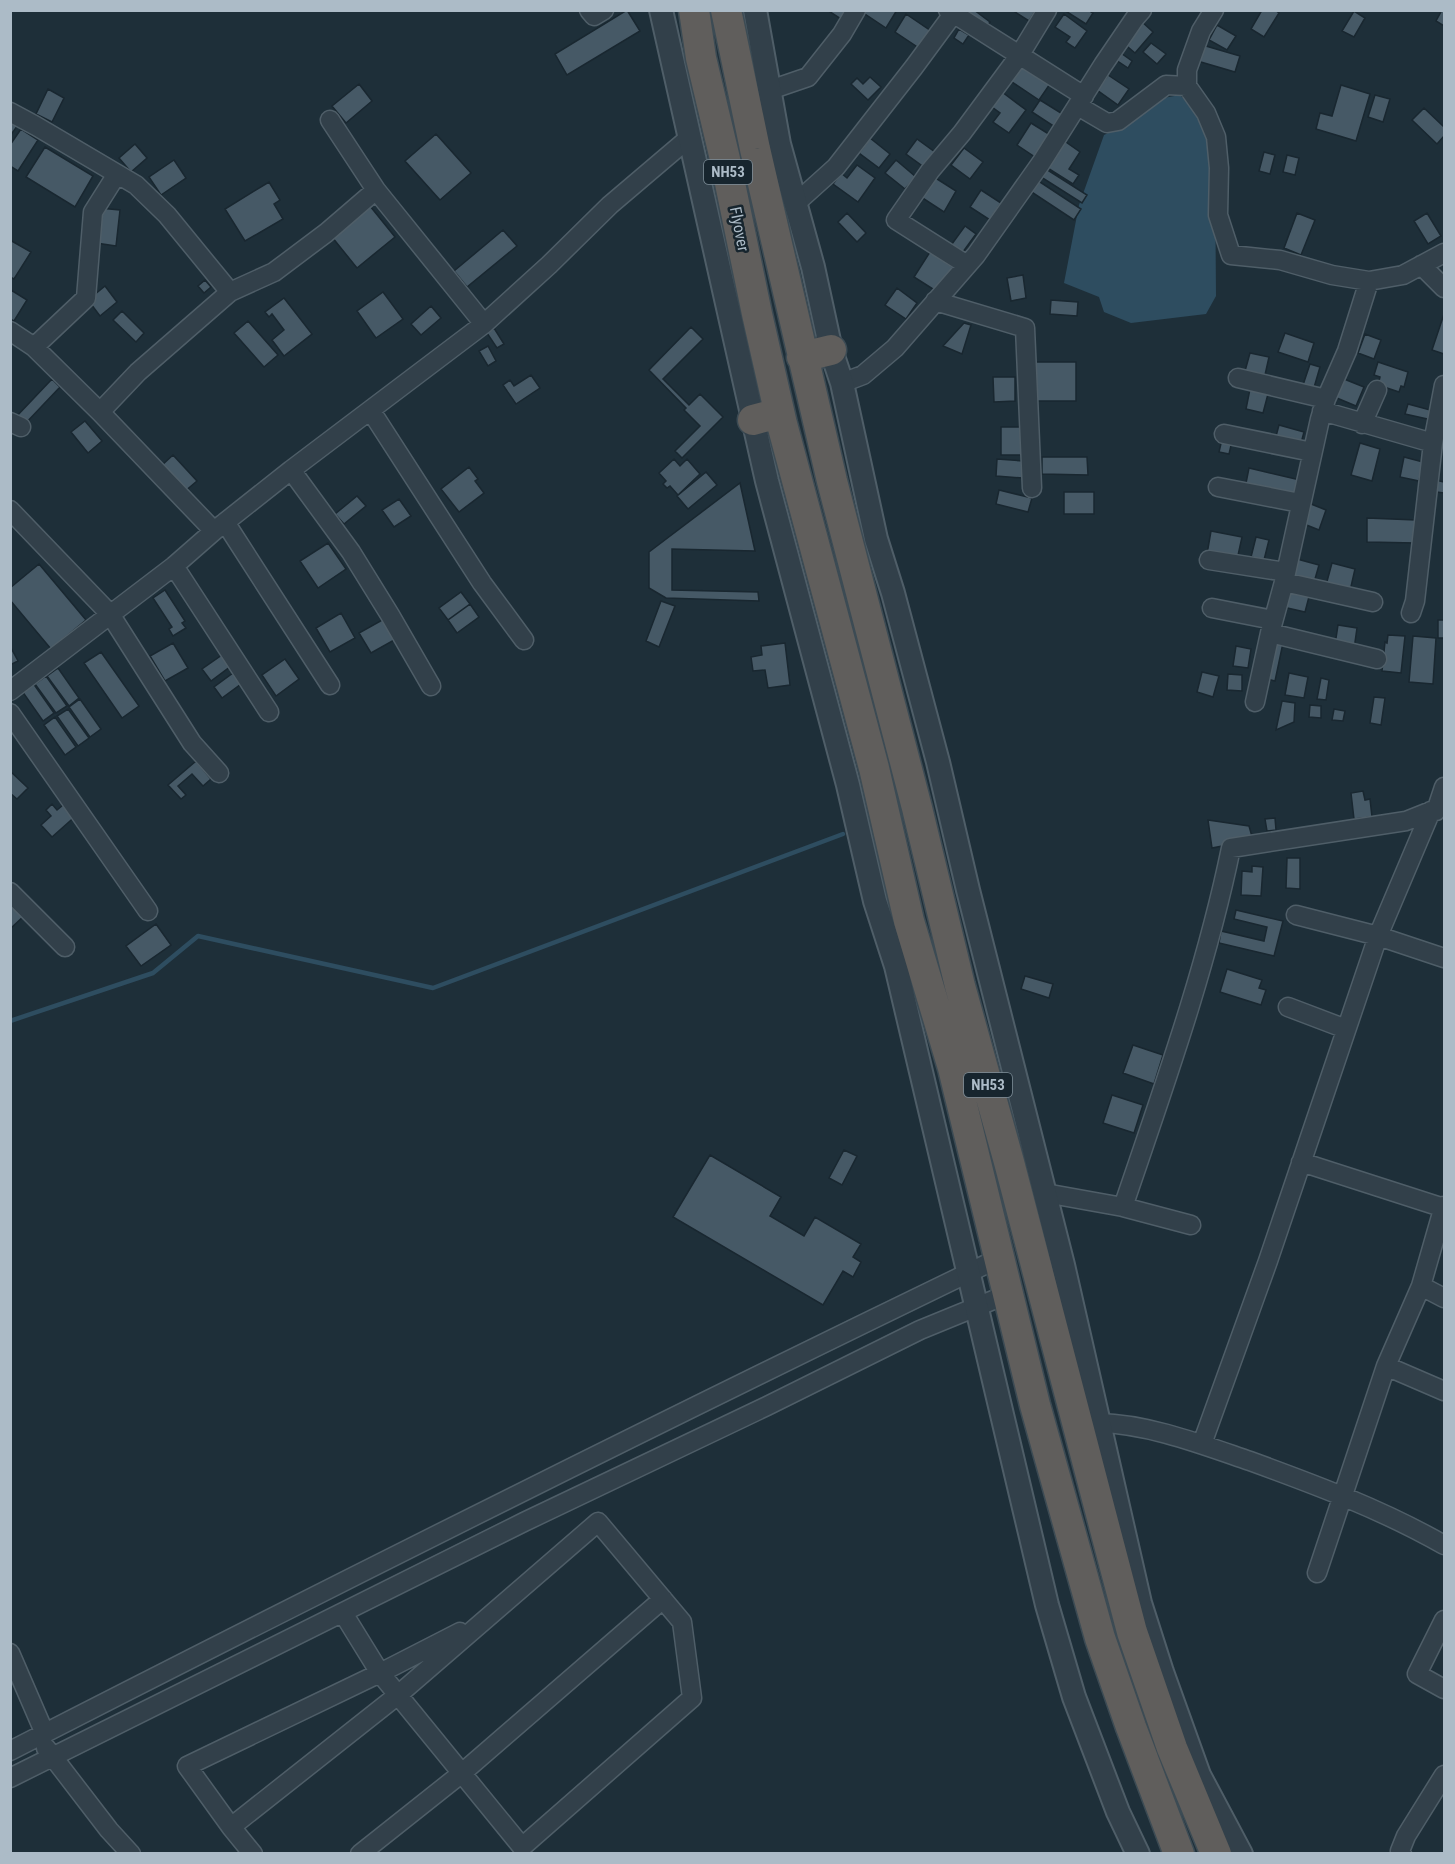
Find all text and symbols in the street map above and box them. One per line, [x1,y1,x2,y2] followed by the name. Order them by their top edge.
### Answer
[704,160,752,184] road number: NH53
[726,205,753,253] street label: Flyover
[964,1073,1012,1097] road number: NH53

